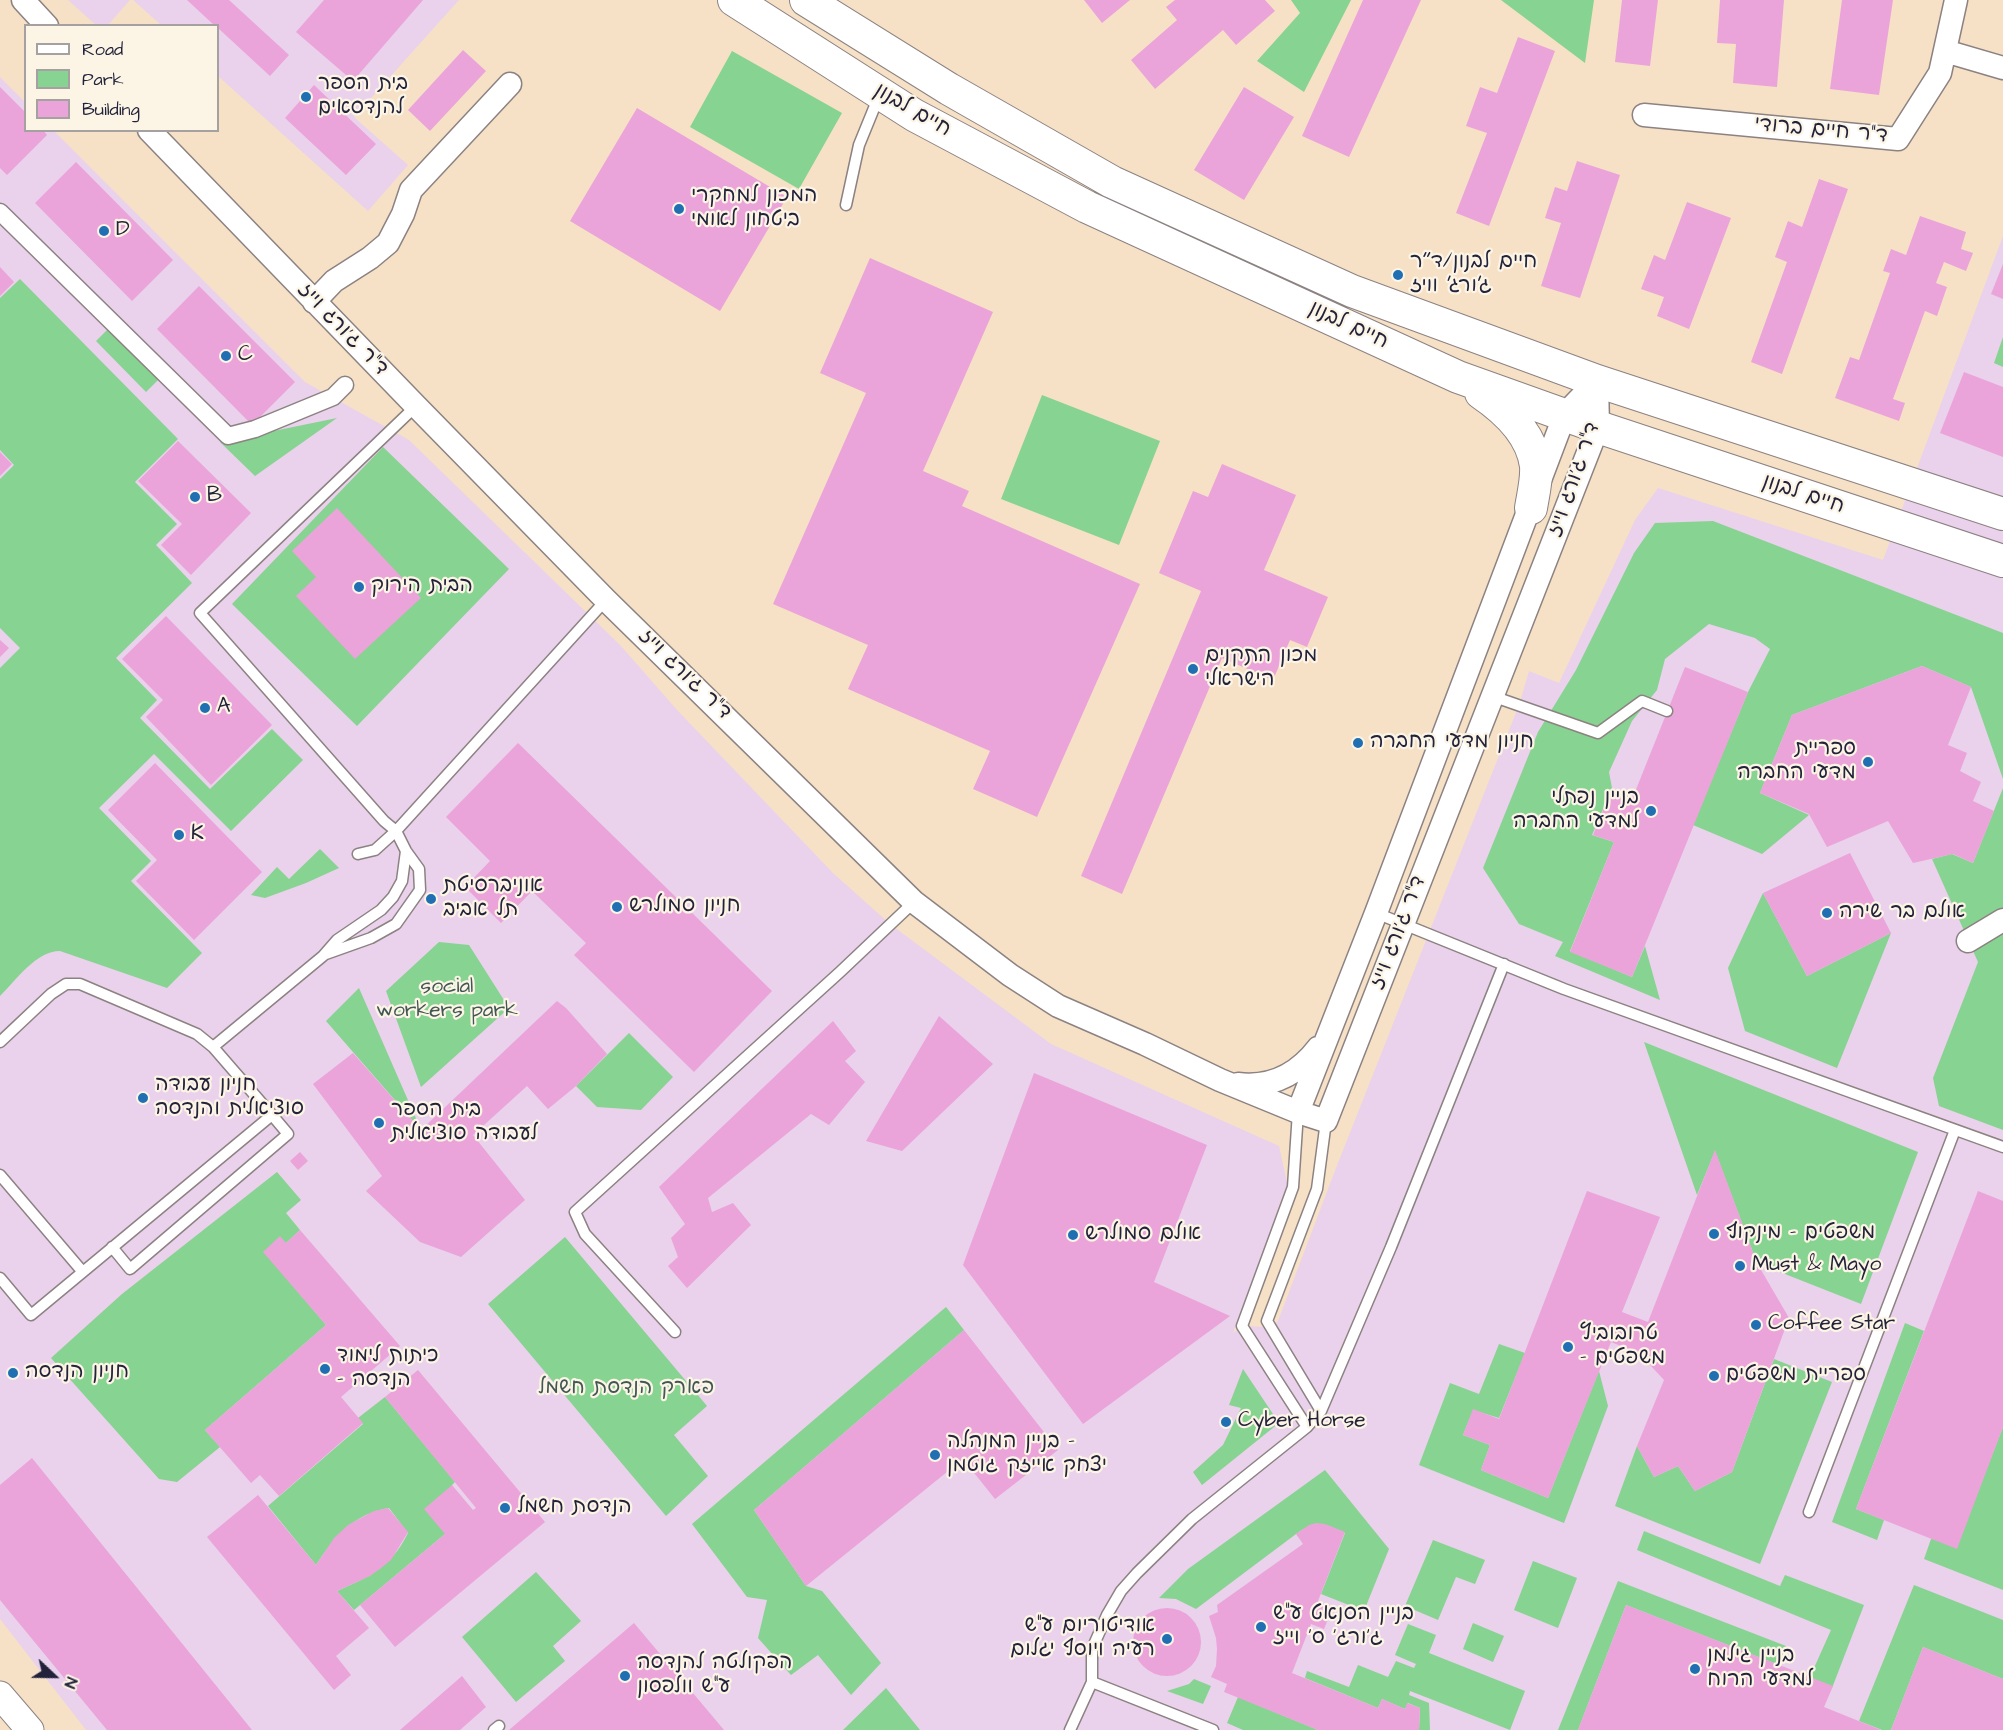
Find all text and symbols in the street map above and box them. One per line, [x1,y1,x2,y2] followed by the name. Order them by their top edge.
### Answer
[24,24,219,132] legend
[82,37,123,62] text: Road
[82,67,124,92] text: Park
[318,72,408,122] place label: בית הספר להנדסאים
[869,79,955,143] street label: חיים לבנון
[299,90,313,104] marker: בית הספר להנדסאים
[82,97,140,122] text: Building
[1753,113,1889,149] street label: ד"ר חיים ברודי
[691,184,817,234] place label: המכון למחקרי ביטחון לאומי
[672,202,686,216] marker: המכון למחקרי ביטחון לאומי
[116,218,130,244] place label: D
[97,224,111,238] marker: D
[1410,250,1537,300] place label: חיים לבנון/ד״ר ג׳ורג׳ וויז
[1391,268,1405,282] marker: חיים לבנון/ד״ר ג׳ורג׳ וויז
[291,278,393,382] street label: ד"ר ג'ורג וייז
[1304,297,1392,355] street label: חיים לבנון
[238,343,253,369] place label: C
[219,349,233,363] marker: C
[1544,419,1606,541] street label: ד"ר ג'ורג וייז
[1759,470,1847,520] street label: חיים לבנון
[207,484,222,510] place label: B
[188,490,202,504] marker: B
[371,574,473,600] place label: הבית הירוק
[352,580,366,594] marker: הבית הירוק
[632,624,736,726] street label: ד"ר ג'ורג וייז
[1205,644,1317,694] place label: מכון התקנים הישראלי
[1186,662,1200,676] marker: מכון התקנים הישראלי
[217,695,230,721] place label: A
[198,701,212,715] marker: A
[1370,730,1534,756] place label: חניון מדעי החברה
[1351,736,1365,750] marker: חניון מדעי החברה
[1737,737,1856,787] place label: ספריית מדעי החברה
[1861,755,1875,769] marker: ספריית מדעי החברה
[1513,786,1639,836] place label: בניין נפתלי למדעי החברה
[1644,804,1658,818] marker: בניין נפתלי למדעי החברה
[191,822,204,848] place label: K
[172,828,186,842] marker: K
[1366,873,1432,993] street label: ד"ר ג'ורג וייז
[443,874,543,924] place label: אוניברסיטת תל אביב
[424,892,438,906] marker: אוניברסיטת תל אביב
[629,894,740,920] place label: חניון סמולרש
[610,900,624,914] marker: חניון סמולרש
[1839,900,1965,926] place label: אולם בר שירה
[1820,906,1834,920] marker: אולם בר שירה
[376,975,518,1025] park label: social workers park
[155,1073,304,1123] place label: חניון עבודה סוציאלית והנדסה
[136,1091,150,1105] marker: חניון עבודה סוציאלית והנדסה
[391,1098,538,1148] place label: בית הספר לעבודה סוציאלית
[372,1116,386,1130] marker: בית הספר לעבודה סוציאלית
[1726,1221,1875,1247] place label: משפטים - מינקוף
[1085,1222,1201,1248] place label: אולם סמולרש
[1707,1227,1721,1241] marker: משפטים - מינקוף
[1066,1228,1080,1242] marker: אולם סמולרש
[1752,1253,1881,1279] place label: Must & Mayo
[1733,1259,1747,1273] marker: Must & Mayo
[1768,1312,1895,1338] place label: Coffee Star
[1749,1318,1763,1332] marker: Coffee Star
[1580,1322,1665,1372] place label: טרובוביץ - משפטים
[1561,1340,1575,1354] marker: טרובוביץ - משפטים
[337,1344,438,1394] place label: כיתות לימוד - הנדסה
[25,1360,129,1386] place label: חניון הנדסה
[318,1362,332,1376] marker: כיתות לימוד - הנדסה
[1726,1363,1866,1389] place label: ספריית משפטים
[6,1366,20,1380] marker: חניון הנדסה
[1707,1369,1721,1383] marker: ספריית משפטים
[538,1376,714,1402] park label: פארק הנדסת חשמל
[1238,1409,1366,1435] place label: Cyber Horse
[1219,1415,1233,1429] marker: Cyber Horse
[947,1430,1107,1480] place label: בניין המנהלה - יצחק אייזק גוטמן
[928,1448,942,1462] marker: בניין המנהלה - יצחק אייזק גוטמן
[517,1495,632,1521] place label: הנדסת חשמל
[498,1501,512,1515] marker: הנדסת חשמל
[1273,1602,1414,1652] place label: בניין הסנאט ע"ש ג'ורג' ס' וייז
[1010,1614,1155,1664] place label: אודיטוריום ע"ש רעיה ויוסף יגלום
[1254,1620,1268,1634] marker: בניין הסנאט ע"ש ג'ורג' ס' וייז
[1160,1632,1174,1646] marker: אודיטוריום ע"ש רעיה ויוסף יגלום
[1707,1644,1813,1694] place label: בניין גילמן למדעי הרוח
[24,1646,84,1706] north arrow
[637,1651,792,1701] place label: הפקולטה להנדסה ע"ש וולפסון
[1688,1662,1702,1676] marker: בניין גילמן למדעי הרוח
[618,1669,632,1683] marker: הפקולטה להנדסה ע"ש וולפסון
[59,1674,83,1692] text: N

